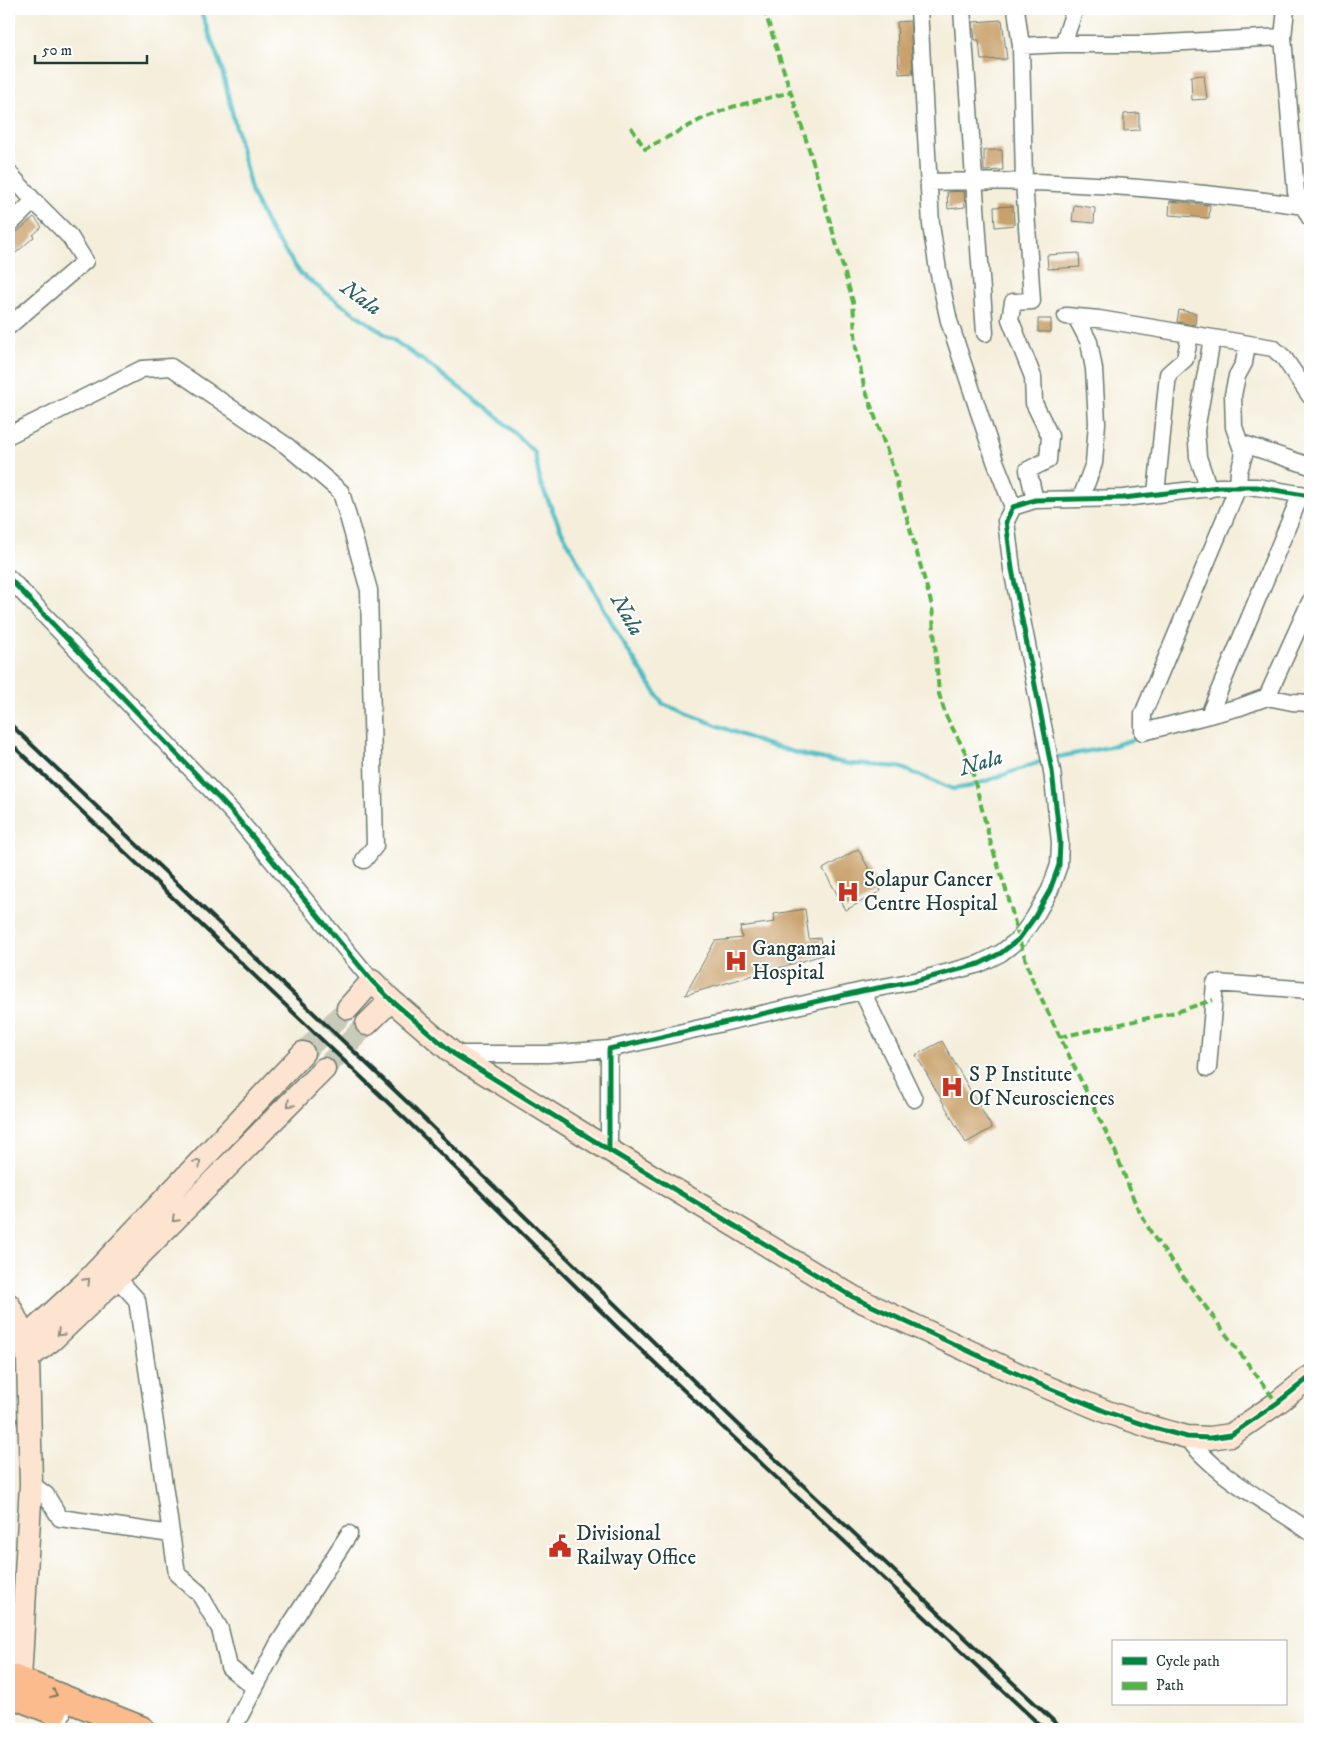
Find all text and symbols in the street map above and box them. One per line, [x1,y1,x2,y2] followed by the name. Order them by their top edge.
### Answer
[35,32,148,64] scale bar
[42,41,72,60] text: 50 m
[334,273,387,322] water label: Nala
[603,588,650,641] water label: Nala
[954,744,1006,783] water label: Nala
[864,867,998,917] place label: Solapur Cancer Centre Hospital
[835,879,861,905] hospital icon: Solapur Cancer Centre Hospital
[752,936,836,986] place label: Gangamai Hospital
[723,948,749,974] hospital icon: Gangamai Hospital
[969,1062,1115,1112] place label: S P Institute Of Neurosciences
[939,1074,965,1100] hospital icon: S P Institute Of Neurosciences
[287,1098,296,1107] one-way arrow
[192,1160,201,1169] one-way arrow
[172,1213,181,1222] one-way arrow
[81,1278,90,1287] one-way arrow
[56,1327,65,1336] one-way arrow
[576,1521,696,1571] place label: Divisional Railway Office
[547,1533,573,1559] public building icon: Divisional Railway Office
[1112,1640,1286,1706] legend
[1156,1652,1220,1671] text: Cycle path
[1156,1676,1184,1695] text: Path
[49,1687,58,1698] one-way arrow

